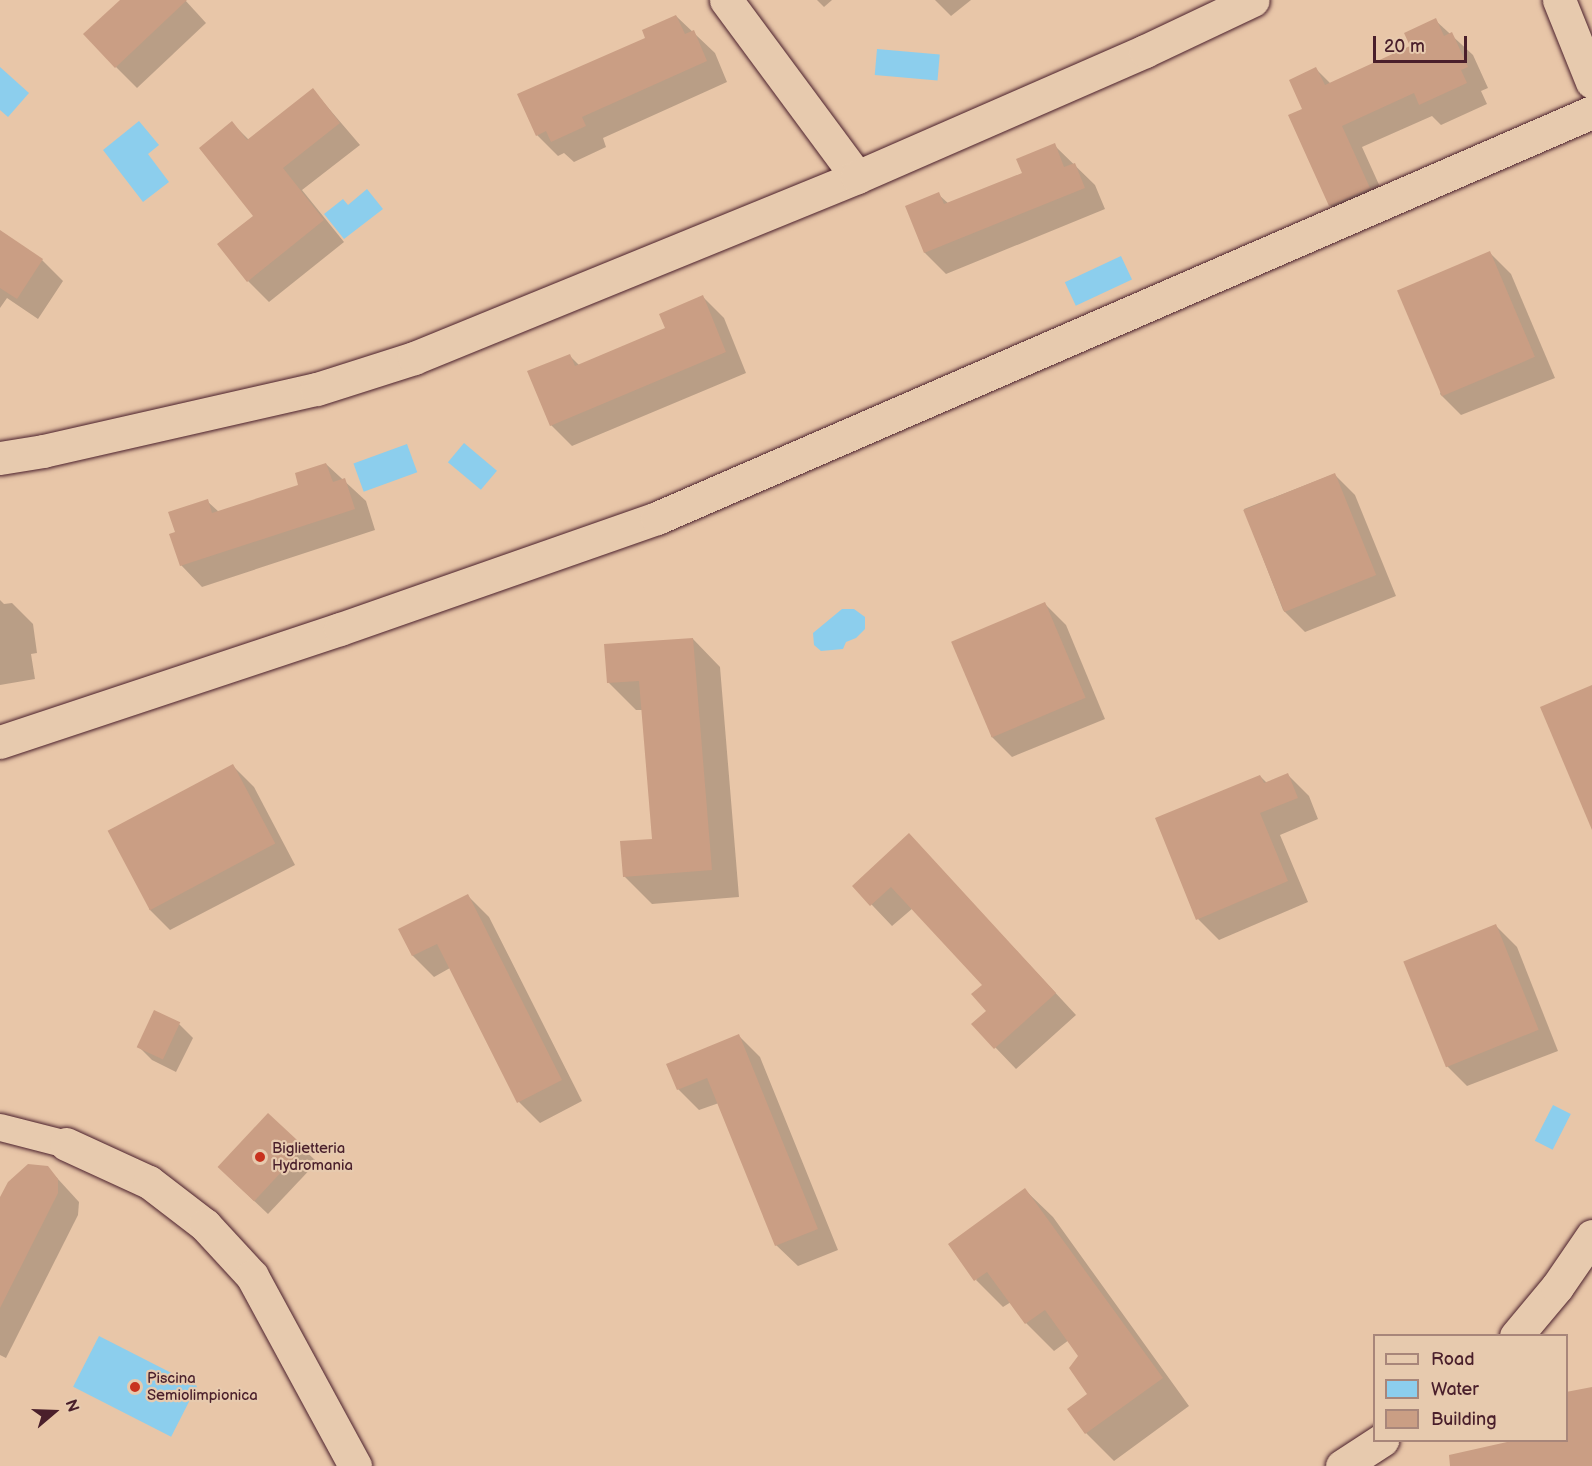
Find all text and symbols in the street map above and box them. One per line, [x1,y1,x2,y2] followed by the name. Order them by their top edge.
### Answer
[1376,24,1470,62] scale bar
[1384,36,1425,57] text: 20 m
[272,1139,353,1174] place label: Biglietteria Hydromania
[253,1150,267,1164] marker: Biglietteria Hydromania
[1373,1334,1568,1442] legend
[1431,1349,1475,1370] text: Road
[147,1369,258,1404] place label: Piscina Semiolimpionica
[1431,1379,1479,1400] text: Water
[128,1380,142,1394] marker: Piscina Semiolimpionica
[24,1382,84,1442] north arrow
[61,1397,82,1415] text: N
[1431,1409,1497,1430] text: Building

